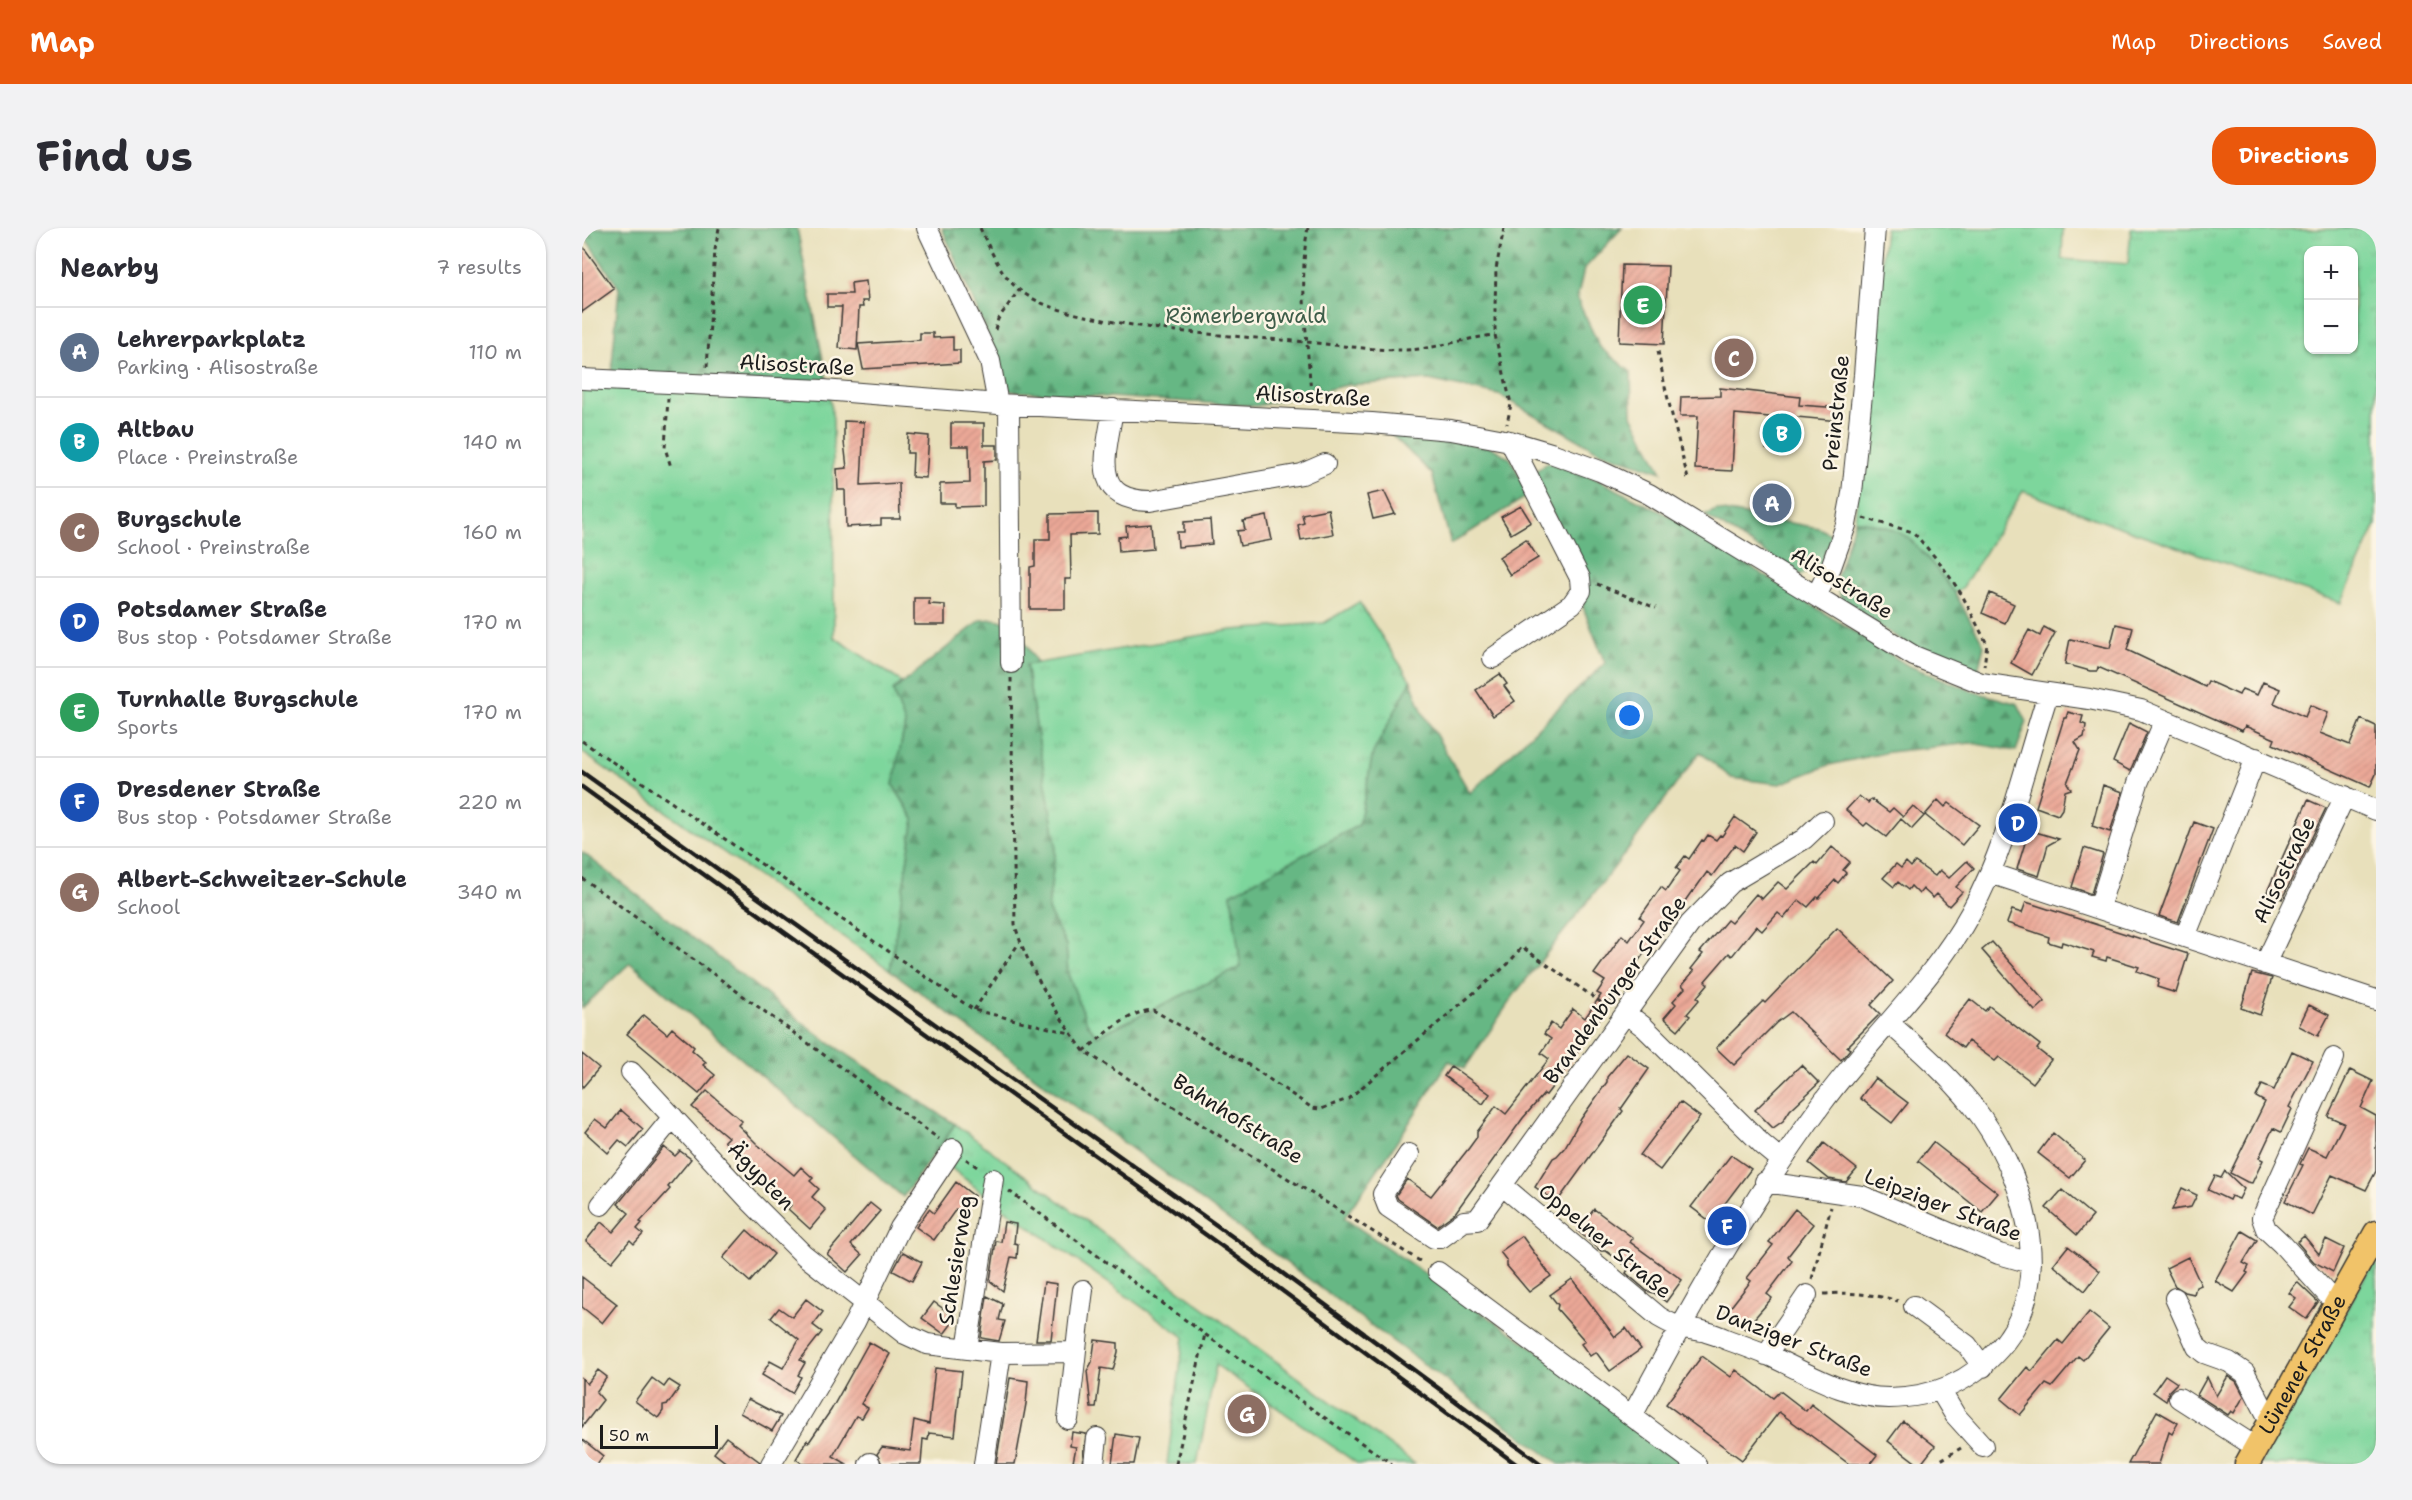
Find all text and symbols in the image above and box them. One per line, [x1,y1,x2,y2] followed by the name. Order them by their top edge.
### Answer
[30,23,95,61] text: Map
[2111,28,2156,56] text: Map
[2189,28,2289,56] text: Directions
[2322,28,2382,56] text: Saved
[2212,127,2376,185] button: Directions
[36,128,193,184] text: Find us
[2304,246,2358,354] map controls
[2304,246,2358,300] button: +
[60,250,159,285] text: Nearby
[436,254,522,280] text: 7 results
[1624,282,1662,328] pin: E
[2304,300,2358,354] button: −
[1165,302,1327,330] park label: Römerbergwald
[117,325,306,354] text: Lehrerparkplatz
[1714,336,1754,380] pin: C
[72,339,87,365] text: A
[468,339,522,365] text: 110 m
[739,348,855,382] street label: Alisostraße
[117,354,318,380] text: Parking · Alisostraße
[1816,354,1856,472] street label: Preinstraße
[1255,379,1371,413] street label: Alisostraße
[1762,410,1802,456] pin: B
[117,415,194,444] text: Altbau
[73,429,86,455] text: B
[463,429,522,455] text: 140 m
[117,444,298,470] text: Place · Preinstraße
[1752,480,1792,526] pin: A
[117,505,242,534] text: Burgschule
[73,519,86,545] text: C
[463,519,522,545] text: 160 m
[117,534,310,560] text: School · Preinstraße
[1786,540,1898,626] street label: Alisostraße
[117,595,327,624] text: Potsdamer Straße
[72,609,87,635] text: D
[463,609,522,635] text: 170 m
[117,624,392,650] text: Bus stop · Potsdamer Straße
[117,685,358,714] text: Turnhalle Burgschule
[73,699,86,725] text: E
[463,699,522,725] text: 170 m
[1615,701,1644,730] your location
[117,714,178,740] text: Sports
[117,775,321,804] text: Dresdener Straße
[74,789,85,815] text: F
[458,789,522,815] text: 220 m
[1998,800,2038,846] pin: D
[117,804,392,830] text: Bus stop · Potsdamer Straße
[2246,812,2322,928] street label: Alisostraße
[117,865,407,894] text: Albert-Schweitzer-Schule
[71,879,88,905] text: G
[457,879,522,905] text: 340 m
[1537,890,1693,1090] street label: Brandenburger Straße
[117,894,180,920] text: School
[1167,1068,1309,1170] street label: Bahnhofstraße
[721,1136,801,1216] street label: Ägypten
[1860,1162,2026,1248] street label: Leipziger Straße
[1532,1177,1678,1305] street label: Oppelner Straße
[932,1193,980,1327] street label: Schlesierweg
[1708,1204,1746,1248] pin: F
[2252,1289,2353,1440] street label: Lünener Straße
[1712,1298,1876,1384] street label: Danziger Straße
[1228,1392,1266,1436] pin: G
[600,1422,718,1450] scale bar
[609,1425,649,1446] text: 50 m

